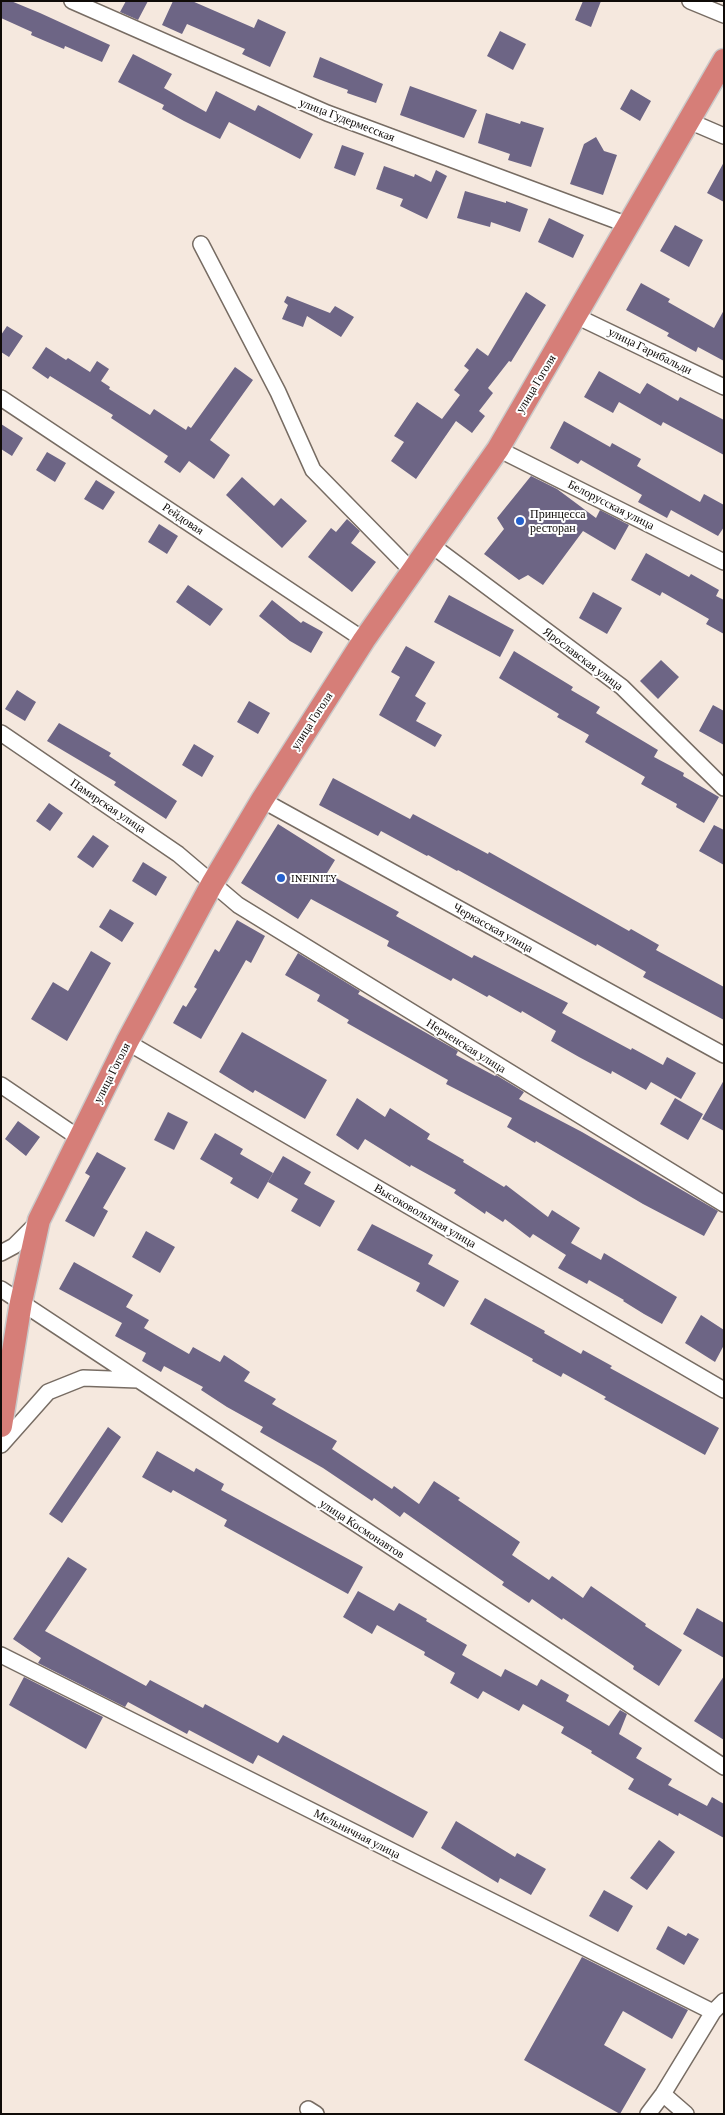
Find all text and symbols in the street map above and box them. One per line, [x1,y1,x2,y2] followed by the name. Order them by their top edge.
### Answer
[297,95,397,145] street label: улица Гудермесская
[606,324,694,378] street label: улица Гарибальди
[513,352,559,416] street label: улица Гоголя
[565,477,657,533] street label: Белорусская улица
[160,500,206,538] street label: Рейдовая
[530,507,586,535] place label: Принцесса ресторан
[514,515,526,527] marker: Принцесса ресторан
[540,624,626,694] street label: Ярославская улица
[288,690,336,752] street label: улица Гоголя
[68,776,148,836] street label: Памирская улица
[291,871,336,885] place label: INFINITY
[275,872,287,884] marker: INFINITY
[451,900,535,956] street label: Черкасская улица
[424,1016,508,1076] street label: Нерченская улица
[91,1040,133,1106] street label: улица Гоголя
[371,1181,479,1251] street label: Высоковольтная улица
[317,1496,407,1562] street label: улица Космонавтов
[311,1806,403,1862] street label: Мельничная улица

